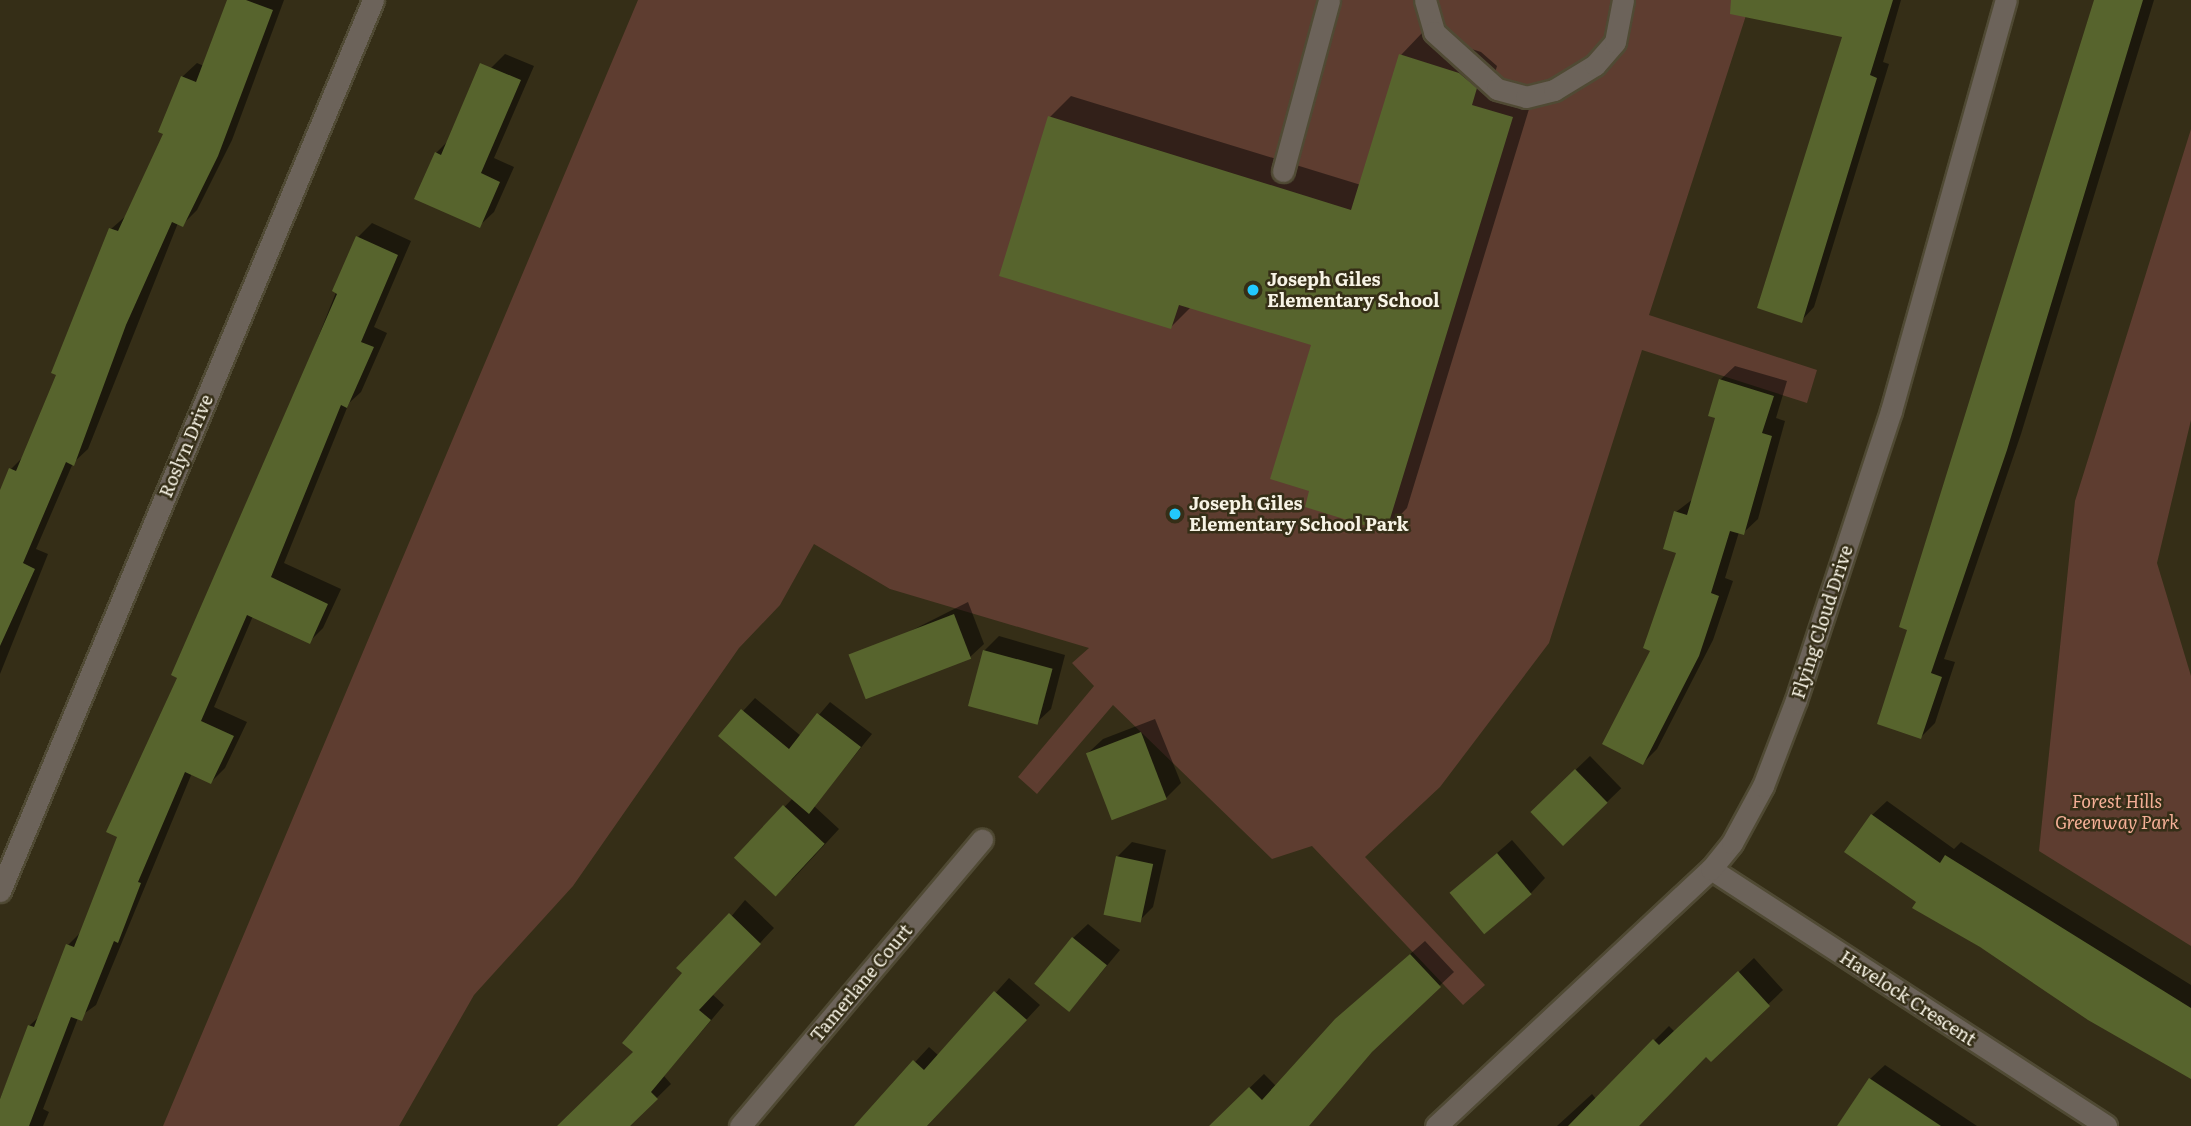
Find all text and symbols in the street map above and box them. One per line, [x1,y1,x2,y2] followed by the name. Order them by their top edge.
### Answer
[1267,269,1439,312] place label: Joseph Giles Elementary School
[1245,282,1261,298] marker: Joseph Giles Elementary School
[155,391,217,501] street label: Roslyn Drive
[1189,493,1409,536] place label: Joseph Giles Elementary School Park
[1167,506,1183,522] marker: Joseph Giles Elementary School Park
[1787,543,1857,701] street label: Flying Cloud Drive
[2055,791,2179,834] park label: Forest Hills Greenway Park
[806,920,916,1046] street label: Tamerlane Court
[1836,946,1980,1050] street label: Havelock Crescent

